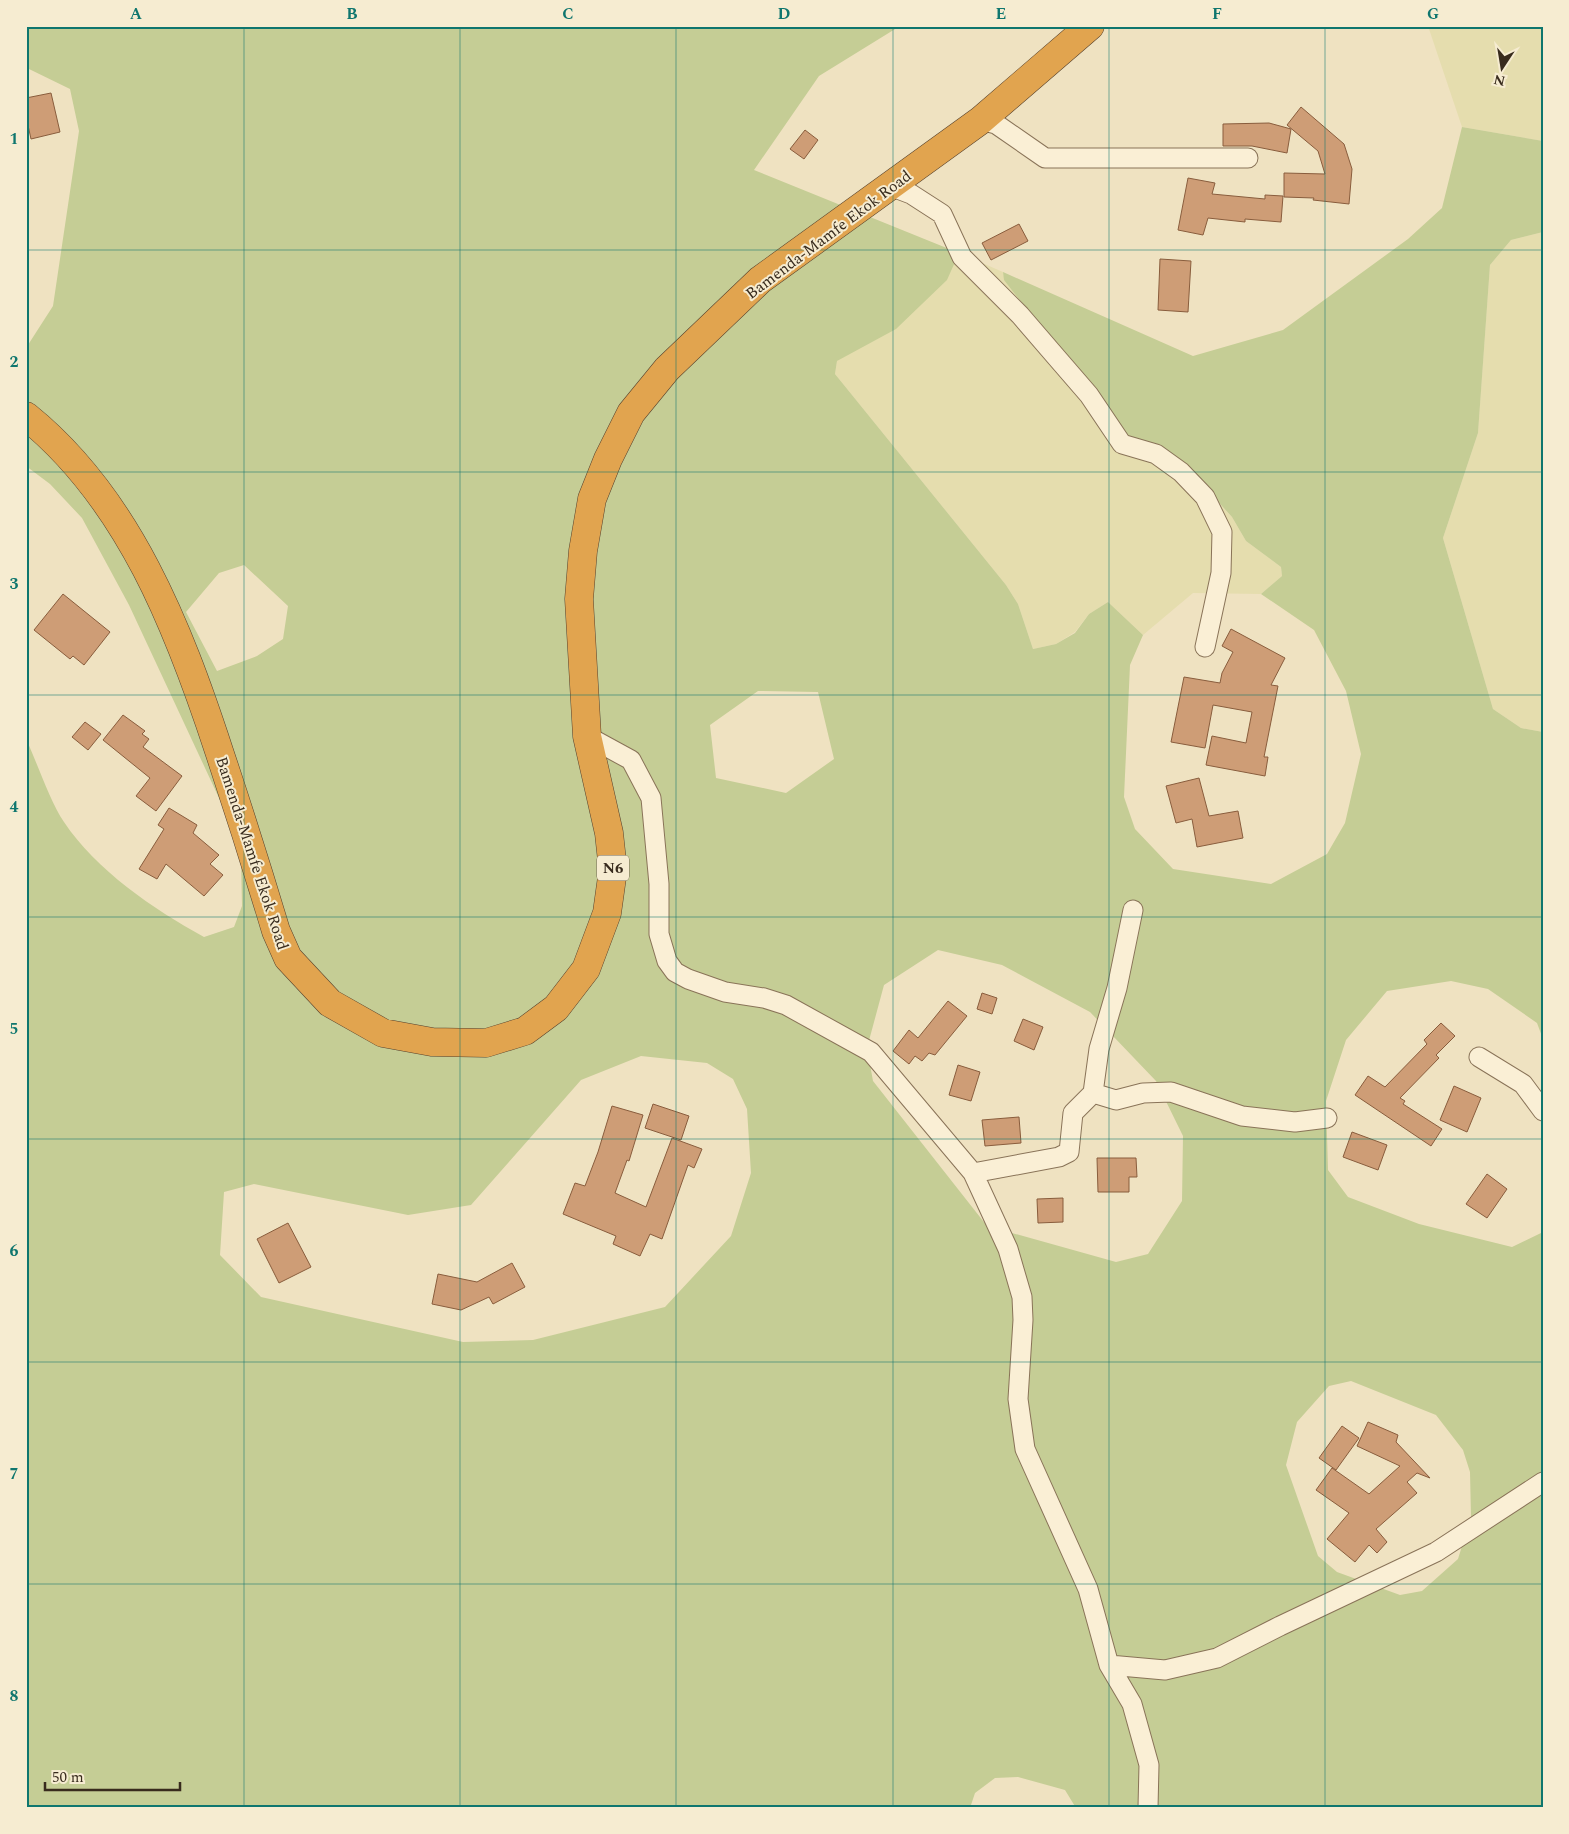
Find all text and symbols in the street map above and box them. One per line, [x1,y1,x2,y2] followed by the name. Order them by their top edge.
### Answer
[130,2,143,26] text: A
[346,2,358,26] text: B
[562,2,574,26] text: C
[778,2,791,26] text: D
[996,2,1006,26] text: E
[1212,2,1222,26] text: F
[1427,2,1439,26] text: G
[1476,42,1526,92] north arrow
[1492,69,1507,92] text: N
[10,127,18,151] text: 1
[741,164,917,305] street label: Bamenda-Mamfe Ekok Road
[10,350,19,374] text: 2
[10,572,19,596] text: 3
[209,753,295,953] street label: Bamenda-Mamfe Ekok Road
[10,795,19,819] text: 4
[597,856,629,880] road number: N6
[10,1017,18,1041] text: 5
[10,1239,19,1263] text: 6
[10,1462,19,1486] text: 7
[10,1684,19,1708] text: 8
[45,1759,180,1791] scale bar
[52,1766,84,1789] text: 50 m

